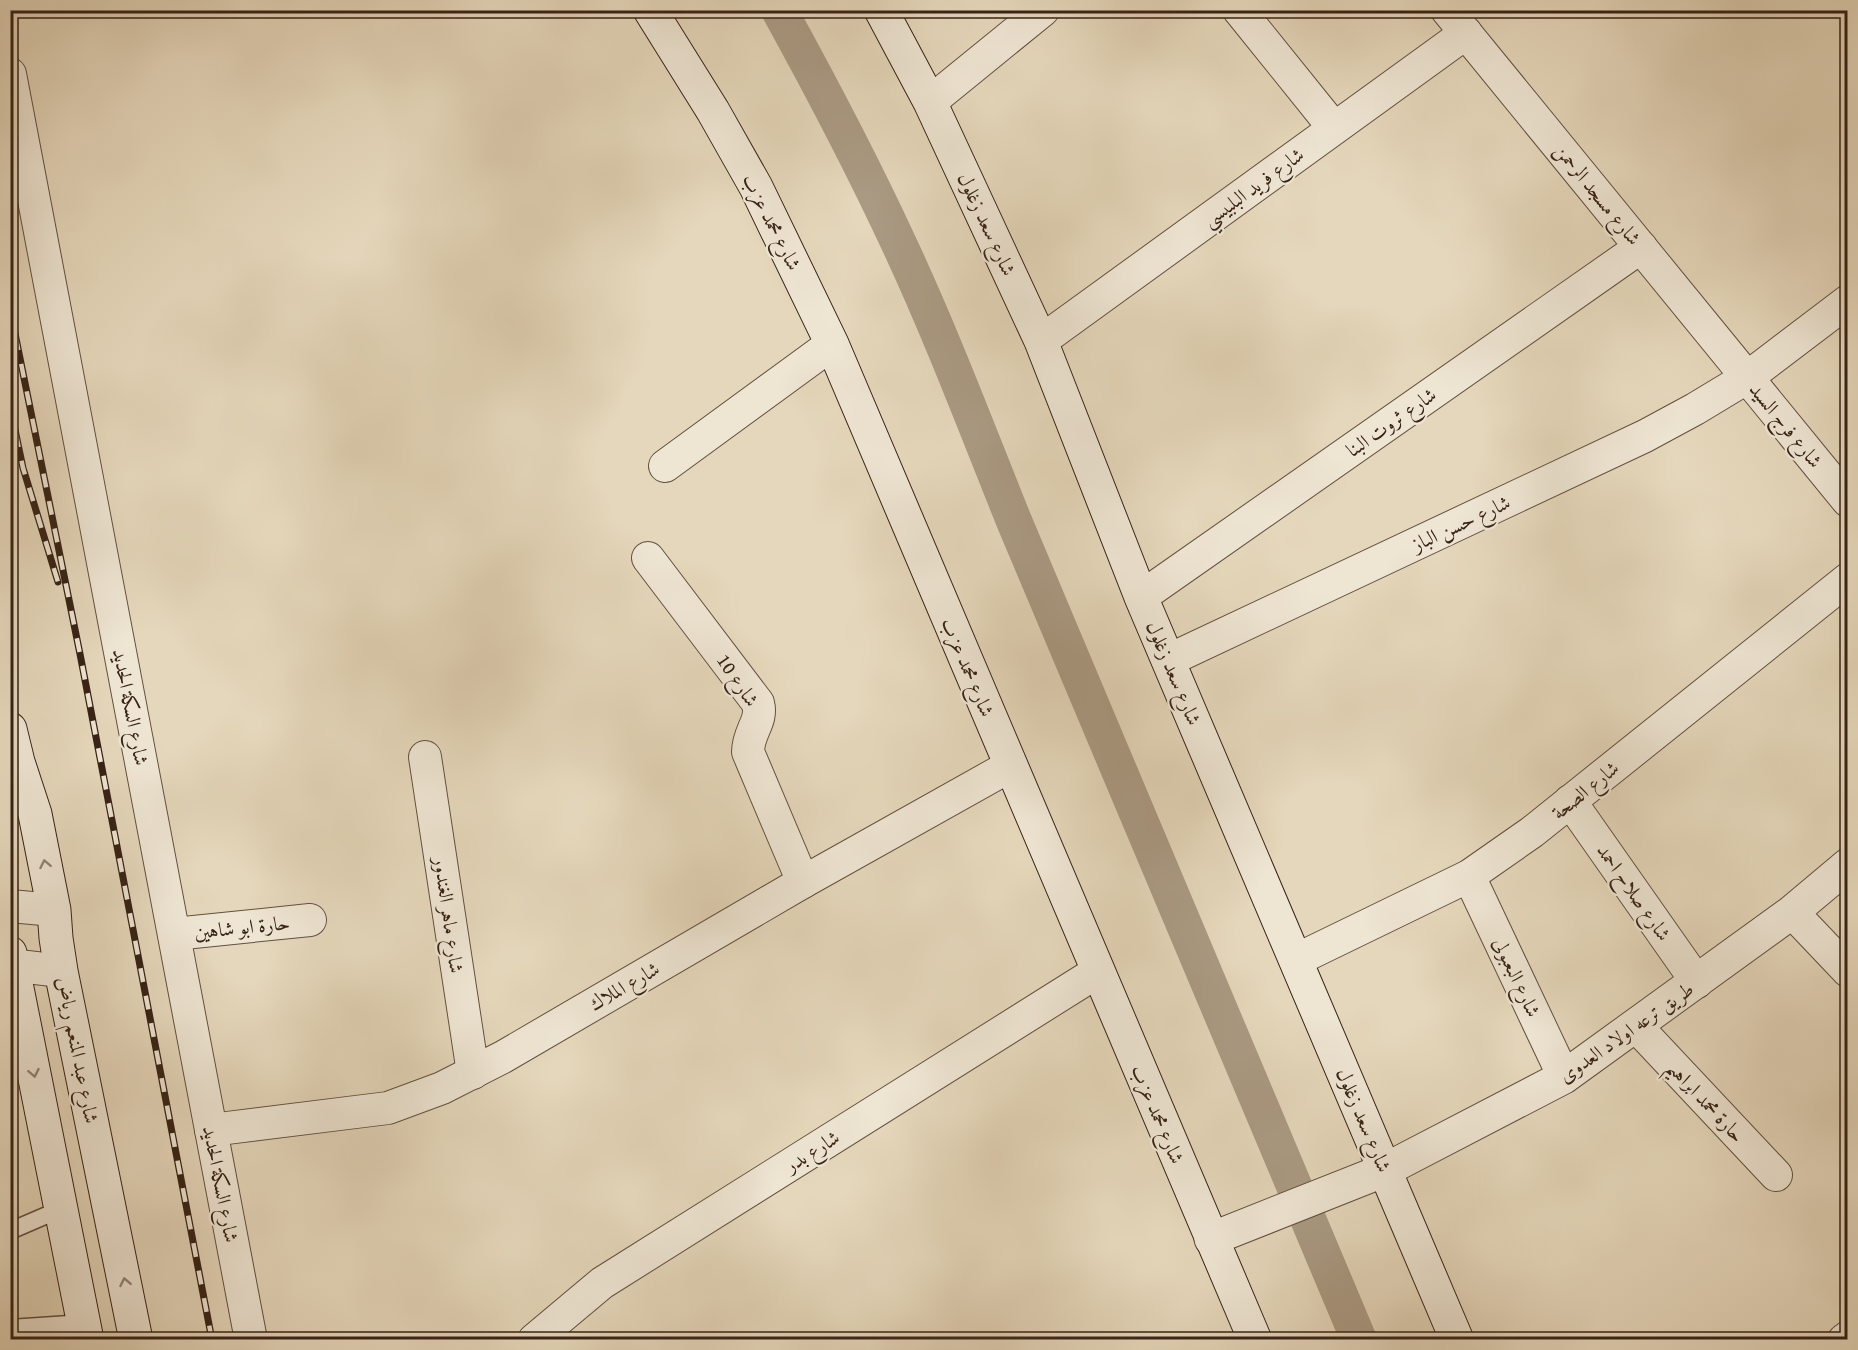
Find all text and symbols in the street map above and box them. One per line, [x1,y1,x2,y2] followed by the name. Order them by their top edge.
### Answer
[1545,136,1649,254] street label: شارع مسجد الرحمن
[1196,140,1313,238] street label: شارع فريد البلبيسي
[947,167,1024,282] street label: شارع سعد زغلول
[732,168,809,277] street label: شارع محمد عزب
[1740,376,1830,476] street label: شارع فرج السيد
[1340,380,1444,467] street label: شارع ثروت البنا
[1405,487,1516,562] street label: شارع حسن الباز
[931,613,1002,722] street label: شارع محمد عزب
[1136,616,1209,731] street label: شارع سعد زغلول
[102,646,157,768] street label: شارع السكة الحديد
[707,647,767,714] street label: شارع 10
[1545,753,1627,829] street label: شارع الصحة
[1587,837,1679,949] street label: شارع صلاح احمد
[423,853,472,976] street label: شارع ماهر الغندور
[39,859,52,869] one-way arrow
[193,907,291,946] street label: حارة ابو شاهين
[1483,932,1549,1023] street label: شارع البعبولى
[583,954,667,1021] street label: شارع الملاك
[45,974,107,1127] street label: شارع عبد المنعم رياض
[1552,974,1699,1089] street label: طريق ترعه اولاد العدوى
[1656,1053,1752,1152] street label: حارة محمد ابراهيم
[1121,1060,1192,1169] street label: شارع محمد عزب
[1326,1063,1399,1178] street label: شارع سعد زغلول
[27,1067,40,1077] one-way arrow
[777,1122,847,1183] street label: شارع بدر
[192,1123,247,1245] street label: شارع السكة الحديد
[119,1277,132,1287] one-way arrow

